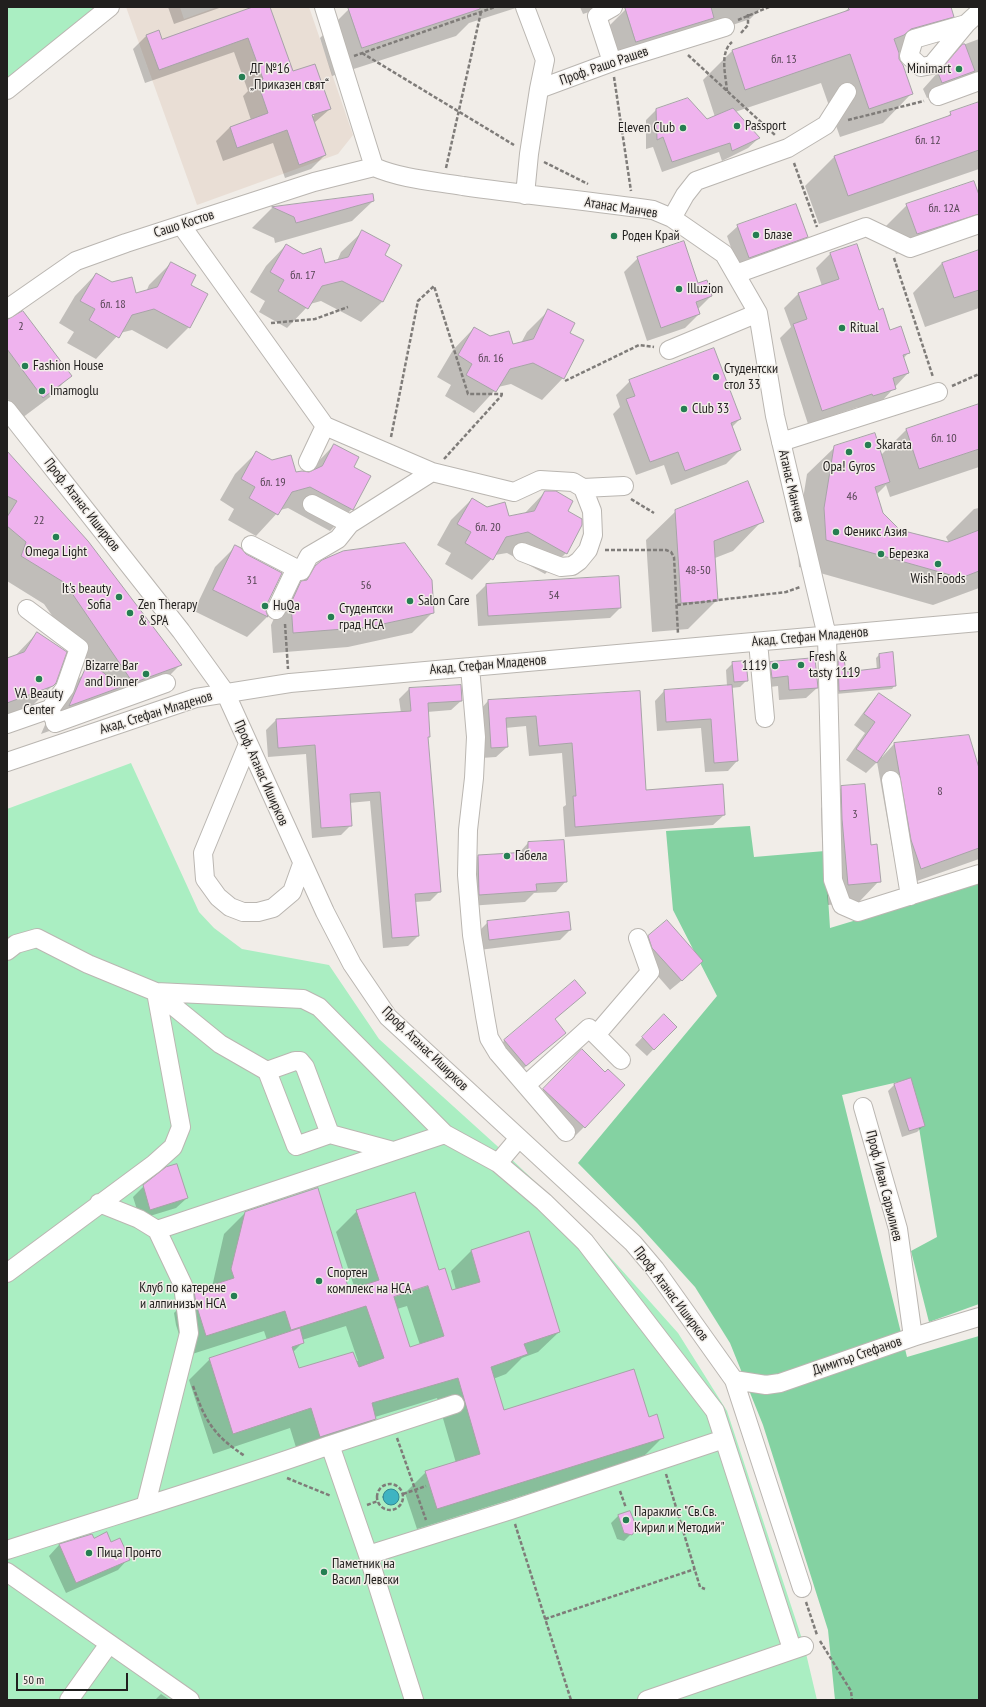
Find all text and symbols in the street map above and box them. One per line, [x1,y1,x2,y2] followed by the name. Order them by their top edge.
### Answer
[557,43,651,89] street label: Проф. Рашо Рашев
[771,53,797,67] house number: бл. 13
[250,61,329,94] place label: ДГ №16 „Приказен свят“
[907,61,951,77] place label: Minimart
[954,64,964,74] marker: Minimart
[237,72,247,82] marker: ДГ №16 „Приказен свят“
[745,118,786,134] place label: Passport
[618,120,675,136] place label: Eleven Club
[732,121,742,131] marker: Passport
[678,123,688,133] marker: Eleven Club
[915,134,941,148] house number: бл. 12
[583,194,659,222] street label: Атанас Манчев
[928,202,960,216] house number: бл. 12А
[152,206,216,242] street label: Сашо Костов
[764,227,792,243] place label: Блазе
[622,228,680,244] place label: Роден Край
[751,230,761,240] marker: Блазе
[609,231,619,241] marker: Роден Край
[290,269,316,283] house number: бл. 17
[687,281,723,297] place label: Illuzion
[674,284,684,294] marker: Illuzion
[100,298,126,312] house number: бл. 18
[18,320,24,334] house number: 2
[850,320,879,336] place label: Ritual
[837,323,847,333] marker: Ritual
[478,352,504,366] house number: бл. 16
[33,358,104,374] place label: Fashion House
[20,361,30,371] marker: Fashion House
[724,361,778,394] place label: Студентски стол 33
[711,372,721,382] marker: Студентски стол 33
[50,383,99,399] place label: Imamoglu
[37,386,47,396] marker: Imamoglu
[692,401,729,417] place label: Club 33
[679,404,689,414] marker: Club 33
[931,432,957,446] house number: бл. 10
[876,437,912,453] place label: Skarata
[863,440,873,450] marker: Skarata
[844,447,854,457] marker: Opa! Gyros
[775,448,807,524] street label: Атанас Манчев
[40,455,124,555] street label: Проф. Атанас Иширков
[823,459,875,475] place label: Opa! Gyros
[260,476,286,490] house number: бл. 19
[847,490,857,504] house number: 46
[34,514,44,528] house number: 22
[475,521,501,535] house number: бл. 20
[844,524,907,540] place label: Феникс Азия
[831,527,841,537] marker: Феникс Азия
[51,532,61,542] marker: Omega Light
[25,544,87,560] place label: Omega Light
[889,546,929,562] place label: Березка
[876,549,886,559] marker: Березка
[933,559,943,569] marker: Wish Foods
[685,564,711,578] house number: 48-50
[911,571,965,587] place label: Wish Foods
[247,574,257,588] house number: 31
[361,579,371,593] house number: 56
[62,581,111,614] place label: It's beauty Sofia
[549,589,559,603] house number: 54
[114,592,124,602] marker: It's beauty Sofia
[418,593,469,609] place label: Salon Care
[405,596,415,606] marker: Salon Care
[138,597,197,630] place label: Zen Therapy & SPA
[273,598,300,614] place label: HuQa
[260,601,270,611] marker: HuQa
[339,601,393,634] place label: Студентски град НСА
[125,608,135,618] marker: Zen Therapy & SPA
[326,612,336,622] marker: Студентски град НСА
[751,624,869,650] street label: Акад. Стефан Младенов
[809,649,860,682] place label: Fresh & tasty 1119
[429,652,547,678] street label: Акад. Стефан Младенов
[85,658,138,690] place label: Bizarre Bar and Dinner
[742,658,767,674] place label: 1119
[796,660,806,670] marker: Fresh & tasty 1119
[770,661,780,671] marker: 1119
[141,669,151,679] marker: Bizarre Bar and Dinner
[34,674,44,684] marker: VA Beauty Center
[15,686,63,718] place label: VA Beauty Center
[98,688,214,738] street label: Акад. Стефан Младенов
[230,718,292,828] street label: Проф. Атанас Иширков
[937,785,943,799] house number: 8
[852,808,858,822] house number: 3
[515,848,547,864] place label: Габела
[502,851,512,861] marker: Габела
[378,1003,472,1095] street label: Проф. Атанас Иширков
[862,1129,906,1243] street label: Проф. Иван Саръилиев
[630,1243,712,1345] street label: Проф. Атанас Иширков
[327,1265,411,1298] place label: Спортен комплекс на НСА
[314,1276,324,1286] marker: Спортен комплекс на НСА
[139,1280,226,1312] place label: Клуб по катерене и алпинизъм НСА
[229,1291,239,1301] marker: Клуб по катерене и алпинизъм НСА
[810,1333,904,1379] street label: Димитър Стефанов
[634,1504,725,1536] place label: Параклис "Св.Св. Кирил и Методий"
[621,1515,631,1525] marker: Параклис "Св.Св. Кирил и Методий"
[97,1545,161,1561] place label: Пица Пронто
[84,1548,94,1558] marker: Пица Пронто
[332,1556,399,1588] place label: Паметник на Васил Левски
[319,1567,329,1577] marker: Паметник на Васил Левски
[18,1665,130,1691] scale bar
[23,1672,44,1687] text: 50 m

